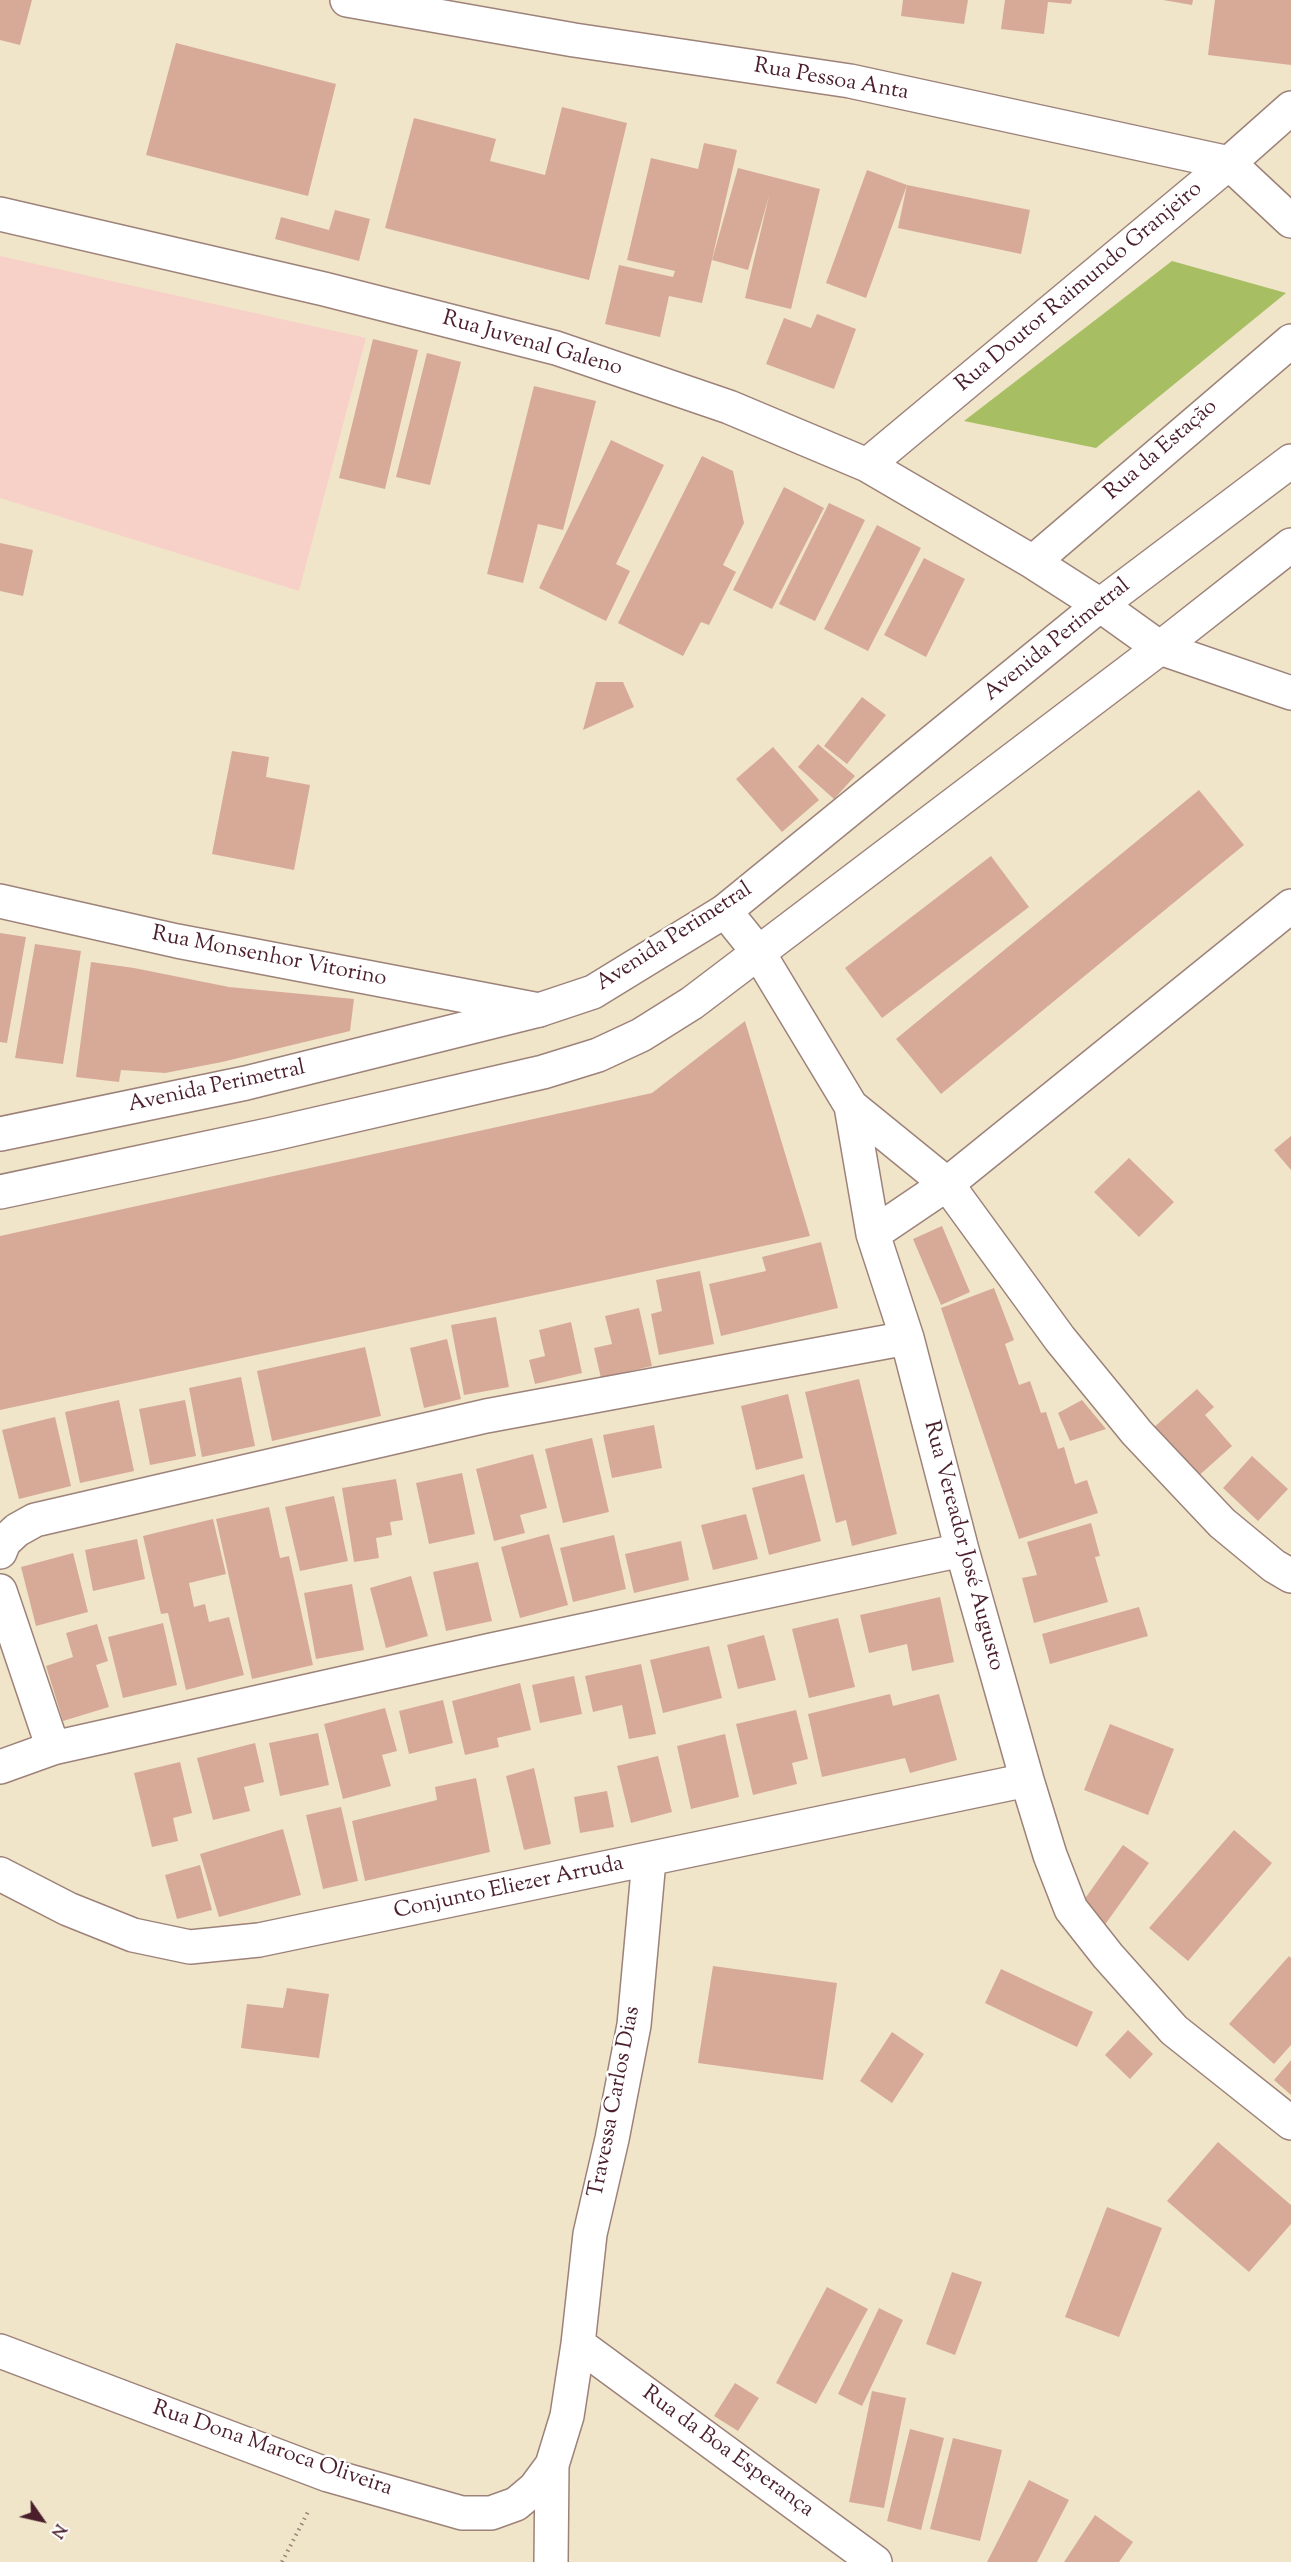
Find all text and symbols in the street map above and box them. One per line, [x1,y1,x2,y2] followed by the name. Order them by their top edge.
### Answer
[751,54,911,108] street label: Rua Pessoa Anta
[951,177,1209,399] street label: Rua Doutor Raimundo Granjeiro
[439,307,625,383] street label: Rua Juvenal Galeno
[1100,395,1224,507] street label: Rua da Estação
[980,574,1136,708] street label: Avenida Perimetral
[592,878,758,998] street label: Avenida Perimetral
[149,922,389,994] street label: Rua Monsenhor Vitorino
[126,1056,308,1120] street label: Avenida Perimetral
[916,1418,1008,1674] street label: Rua Vereador José Augusto
[392,1852,626,1926] street label: Conjunto Eliezer Arruda
[585,2004,647,2200] street label: Travessa Carlos Dias
[636,2382,818,2524] street label: Rua da Boa Esperança
[149,2397,395,2503] street label: Rua Dona Maroca Oliveira
[12,2490,72,2550] north arrow
[44,2519,70,2542] text: N

